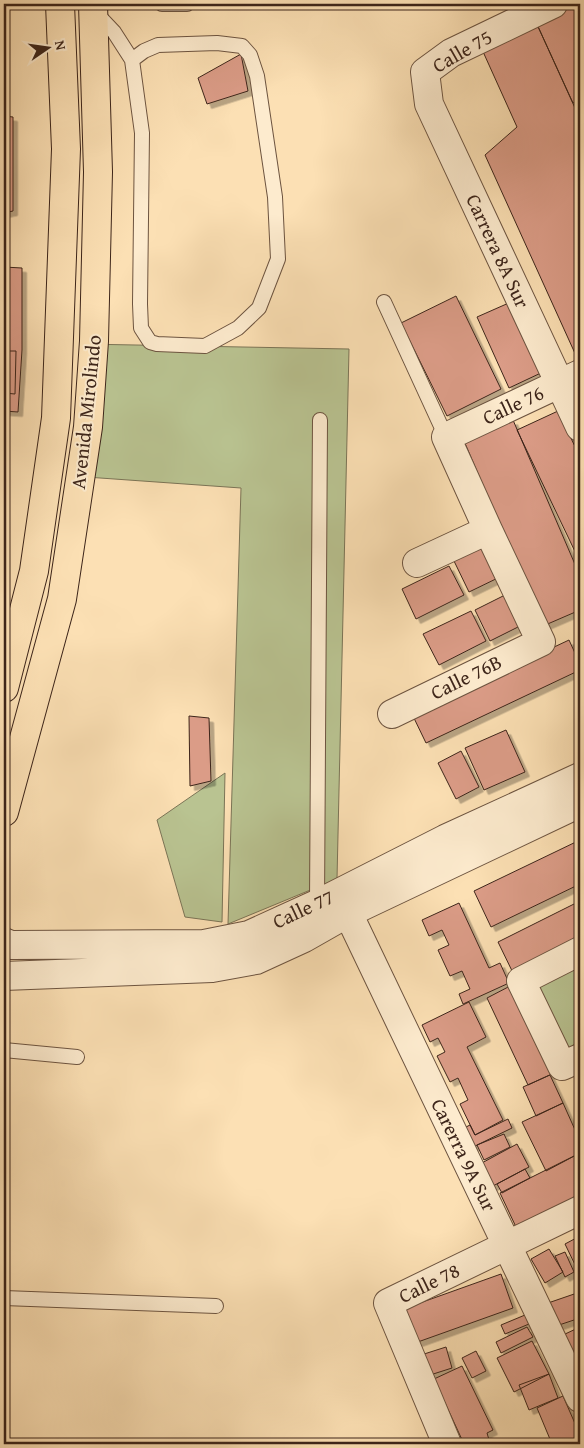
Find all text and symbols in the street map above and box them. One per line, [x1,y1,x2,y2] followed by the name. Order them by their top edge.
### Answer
[22,22,72,72] north arrow
[427,22,497,79] street label: Calle 75
[50,38,72,53] text: N
[459,189,538,313] street label: Carrera 8A Sur
[63,333,108,490] street label: Avenida Mirolindo
[477,378,548,431] street label: Calle 76
[425,647,506,706] street label: Calle 76B
[267,882,338,935] street label: Calle 77
[425,1093,504,1216] street label: Carerra 9A Sur
[393,1255,464,1310] street label: Calle 78

